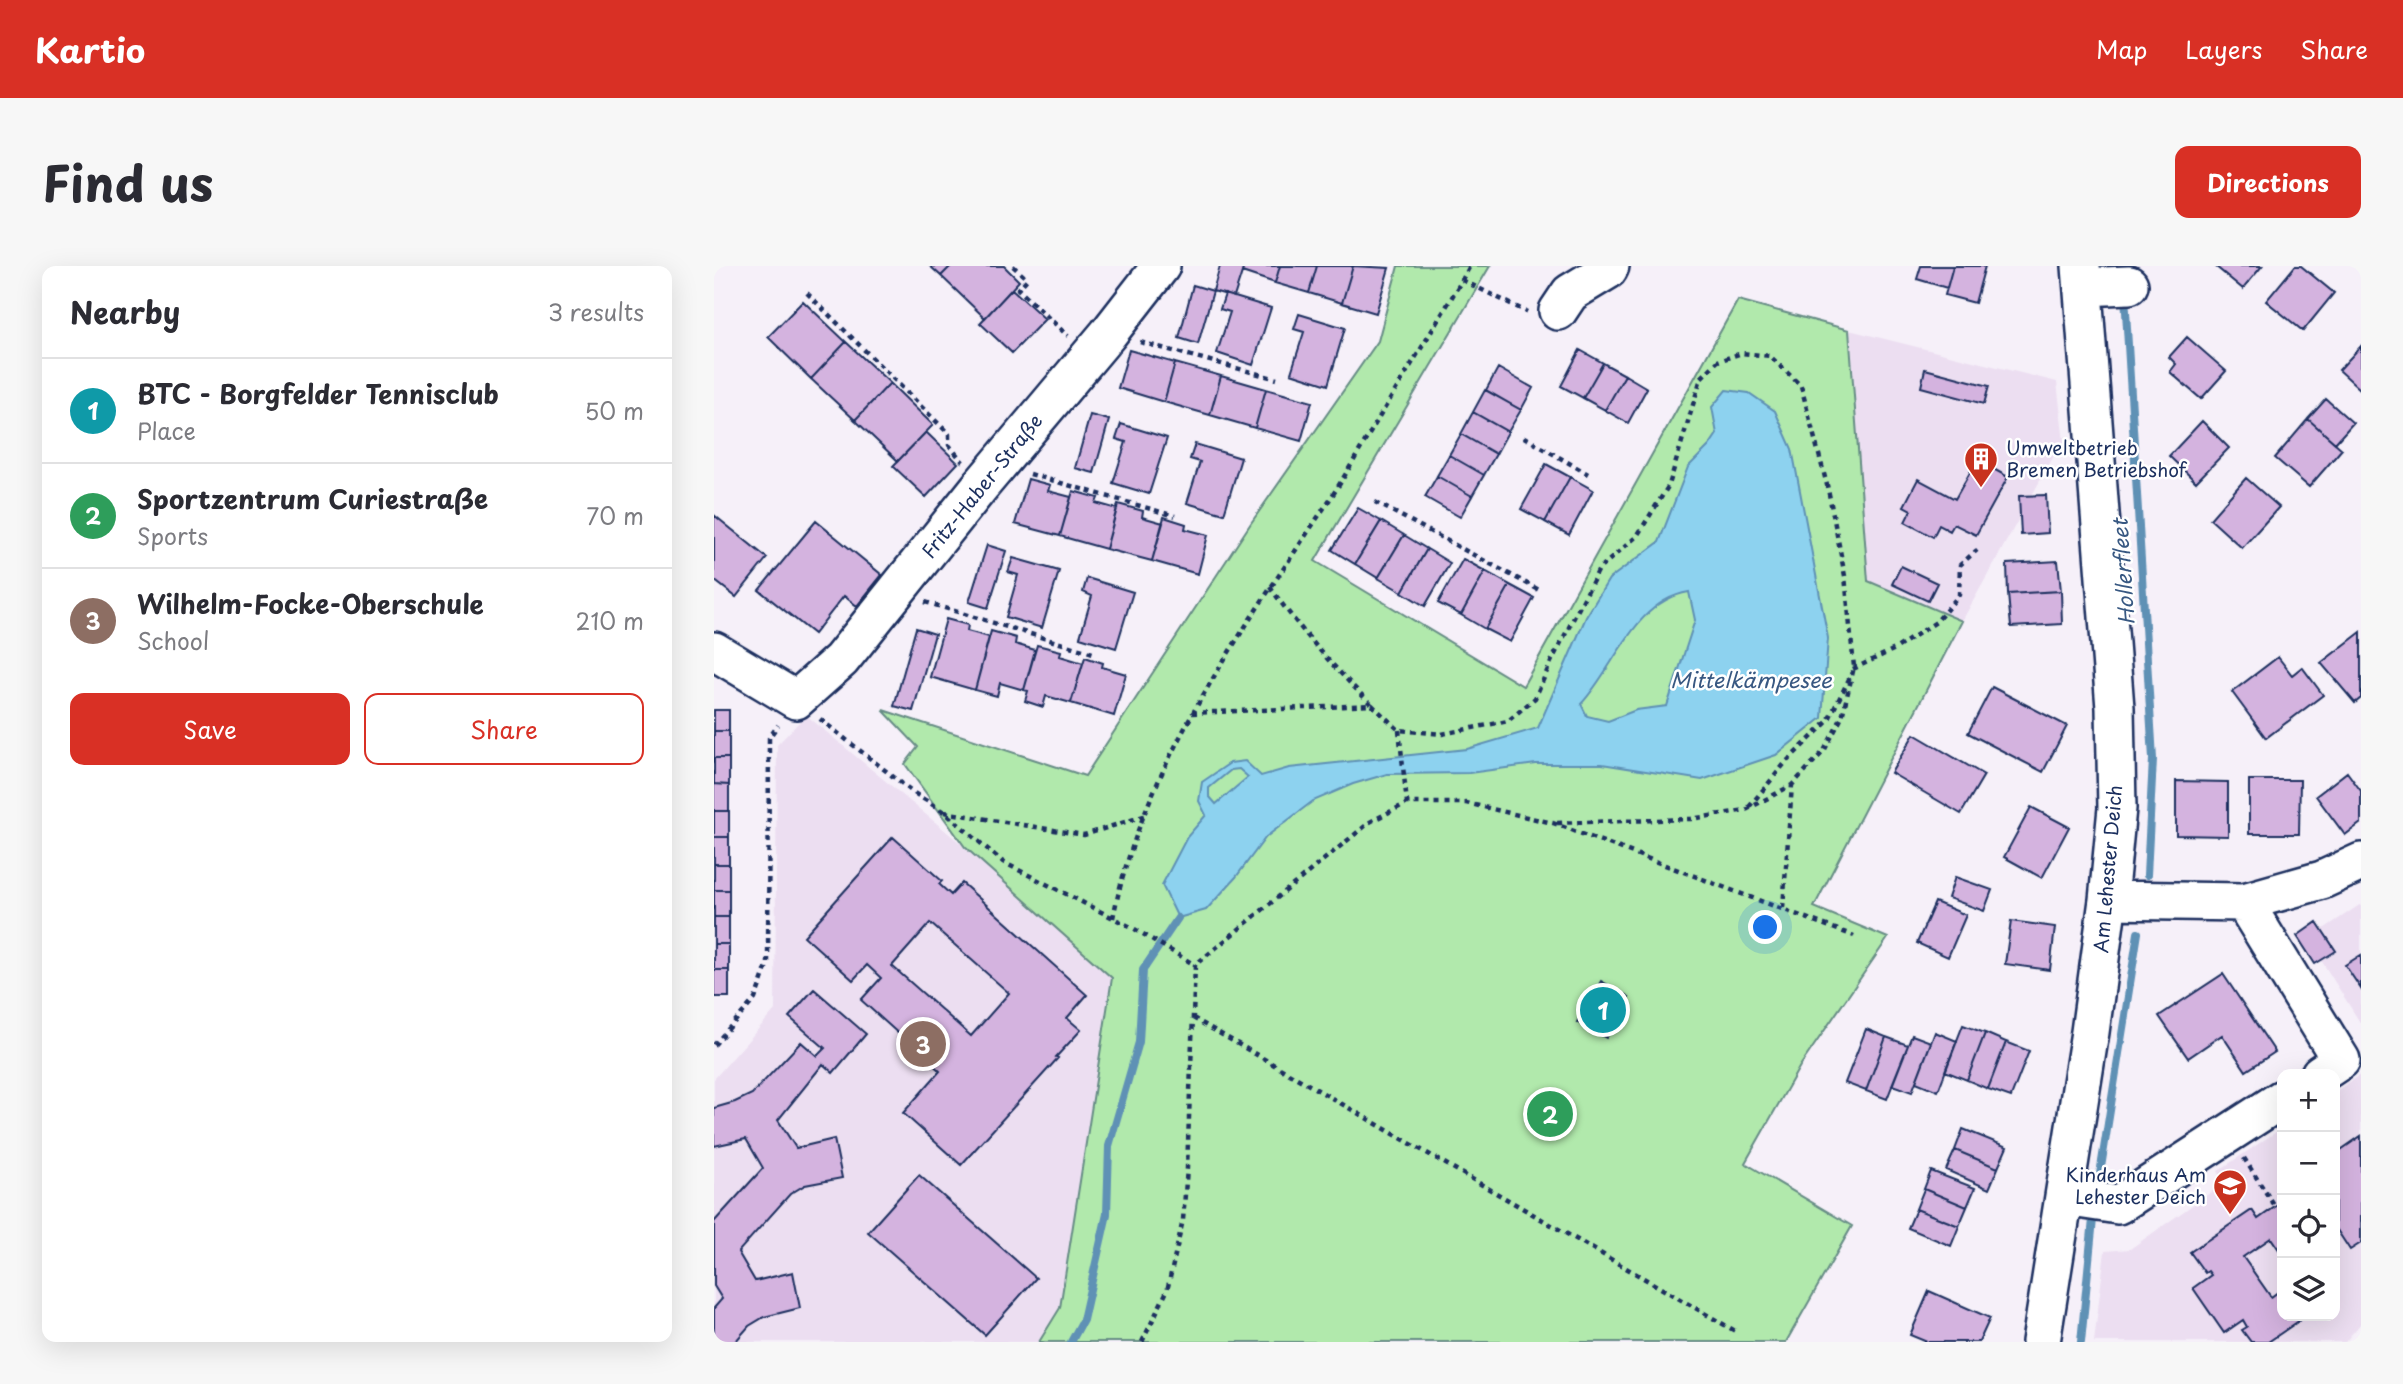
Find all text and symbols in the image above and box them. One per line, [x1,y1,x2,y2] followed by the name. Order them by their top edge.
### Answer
[35,24,145,74] text: Kartio
[2096,31,2147,67] text: Map
[2185,31,2262,67] text: Layers
[2300,31,2368,67] text: Share
[42,145,213,219] text: Find us
[2175,146,2361,218] button: Directions
[70,289,180,334] text: Nearby
[548,294,644,329] text: 3 results
[137,374,499,413] text: BTC - Borgfelder Tennisclub
[88,393,99,428] text: 1
[584,393,644,428] text: 50 m
[914,407,1048,563] street label: Fritz-Haber-Straße
[137,413,196,448] text: Place
[2006,433,2188,483] place label: Umweltbetrieb Bremen Betriebshof
[1962,440,2000,489] building icon: Umweltbetrieb Bremen Betriebshof
[137,479,488,518] text: Sportzentrum Curiestraße
[85,498,101,533] text: 2
[586,498,644,533] text: 70 m
[2102,516,2142,626] water label: Hollerfleet
[137,518,208,553] text: Sports
[137,584,484,623] text: Wilhelm-Focke-Oberschule
[85,603,101,638] text: 3
[576,603,644,638] text: 210 m
[137,623,209,658] text: School
[1670,663,1833,695] water label: Mittelkämpesee
[70,693,350,765] button: Save
[364,693,644,765] button: Share
[2086,784,2128,954] street label: Am Lehester Deich
[1748,910,1782,944] your location
[1580,984,1626,1036] pin: 1
[900,1018,946,1070] pin: 3
[2277,1069,2340,1321] map controls
[2277,1069,2340,1132] button: +
[1527,1088,1573,1140] pin: 2
[2277,1132,2340,1195] button: −
[2066,1160,2206,1210] place label: Kinderhaus Am Lehester Deich
[2211,1167,2249,1216] school or university icon: Kinderhaus Am Lehester Deich
[2277,1195,2340,1258] button: locate
[2277,1258,2340,1321] button: layers

